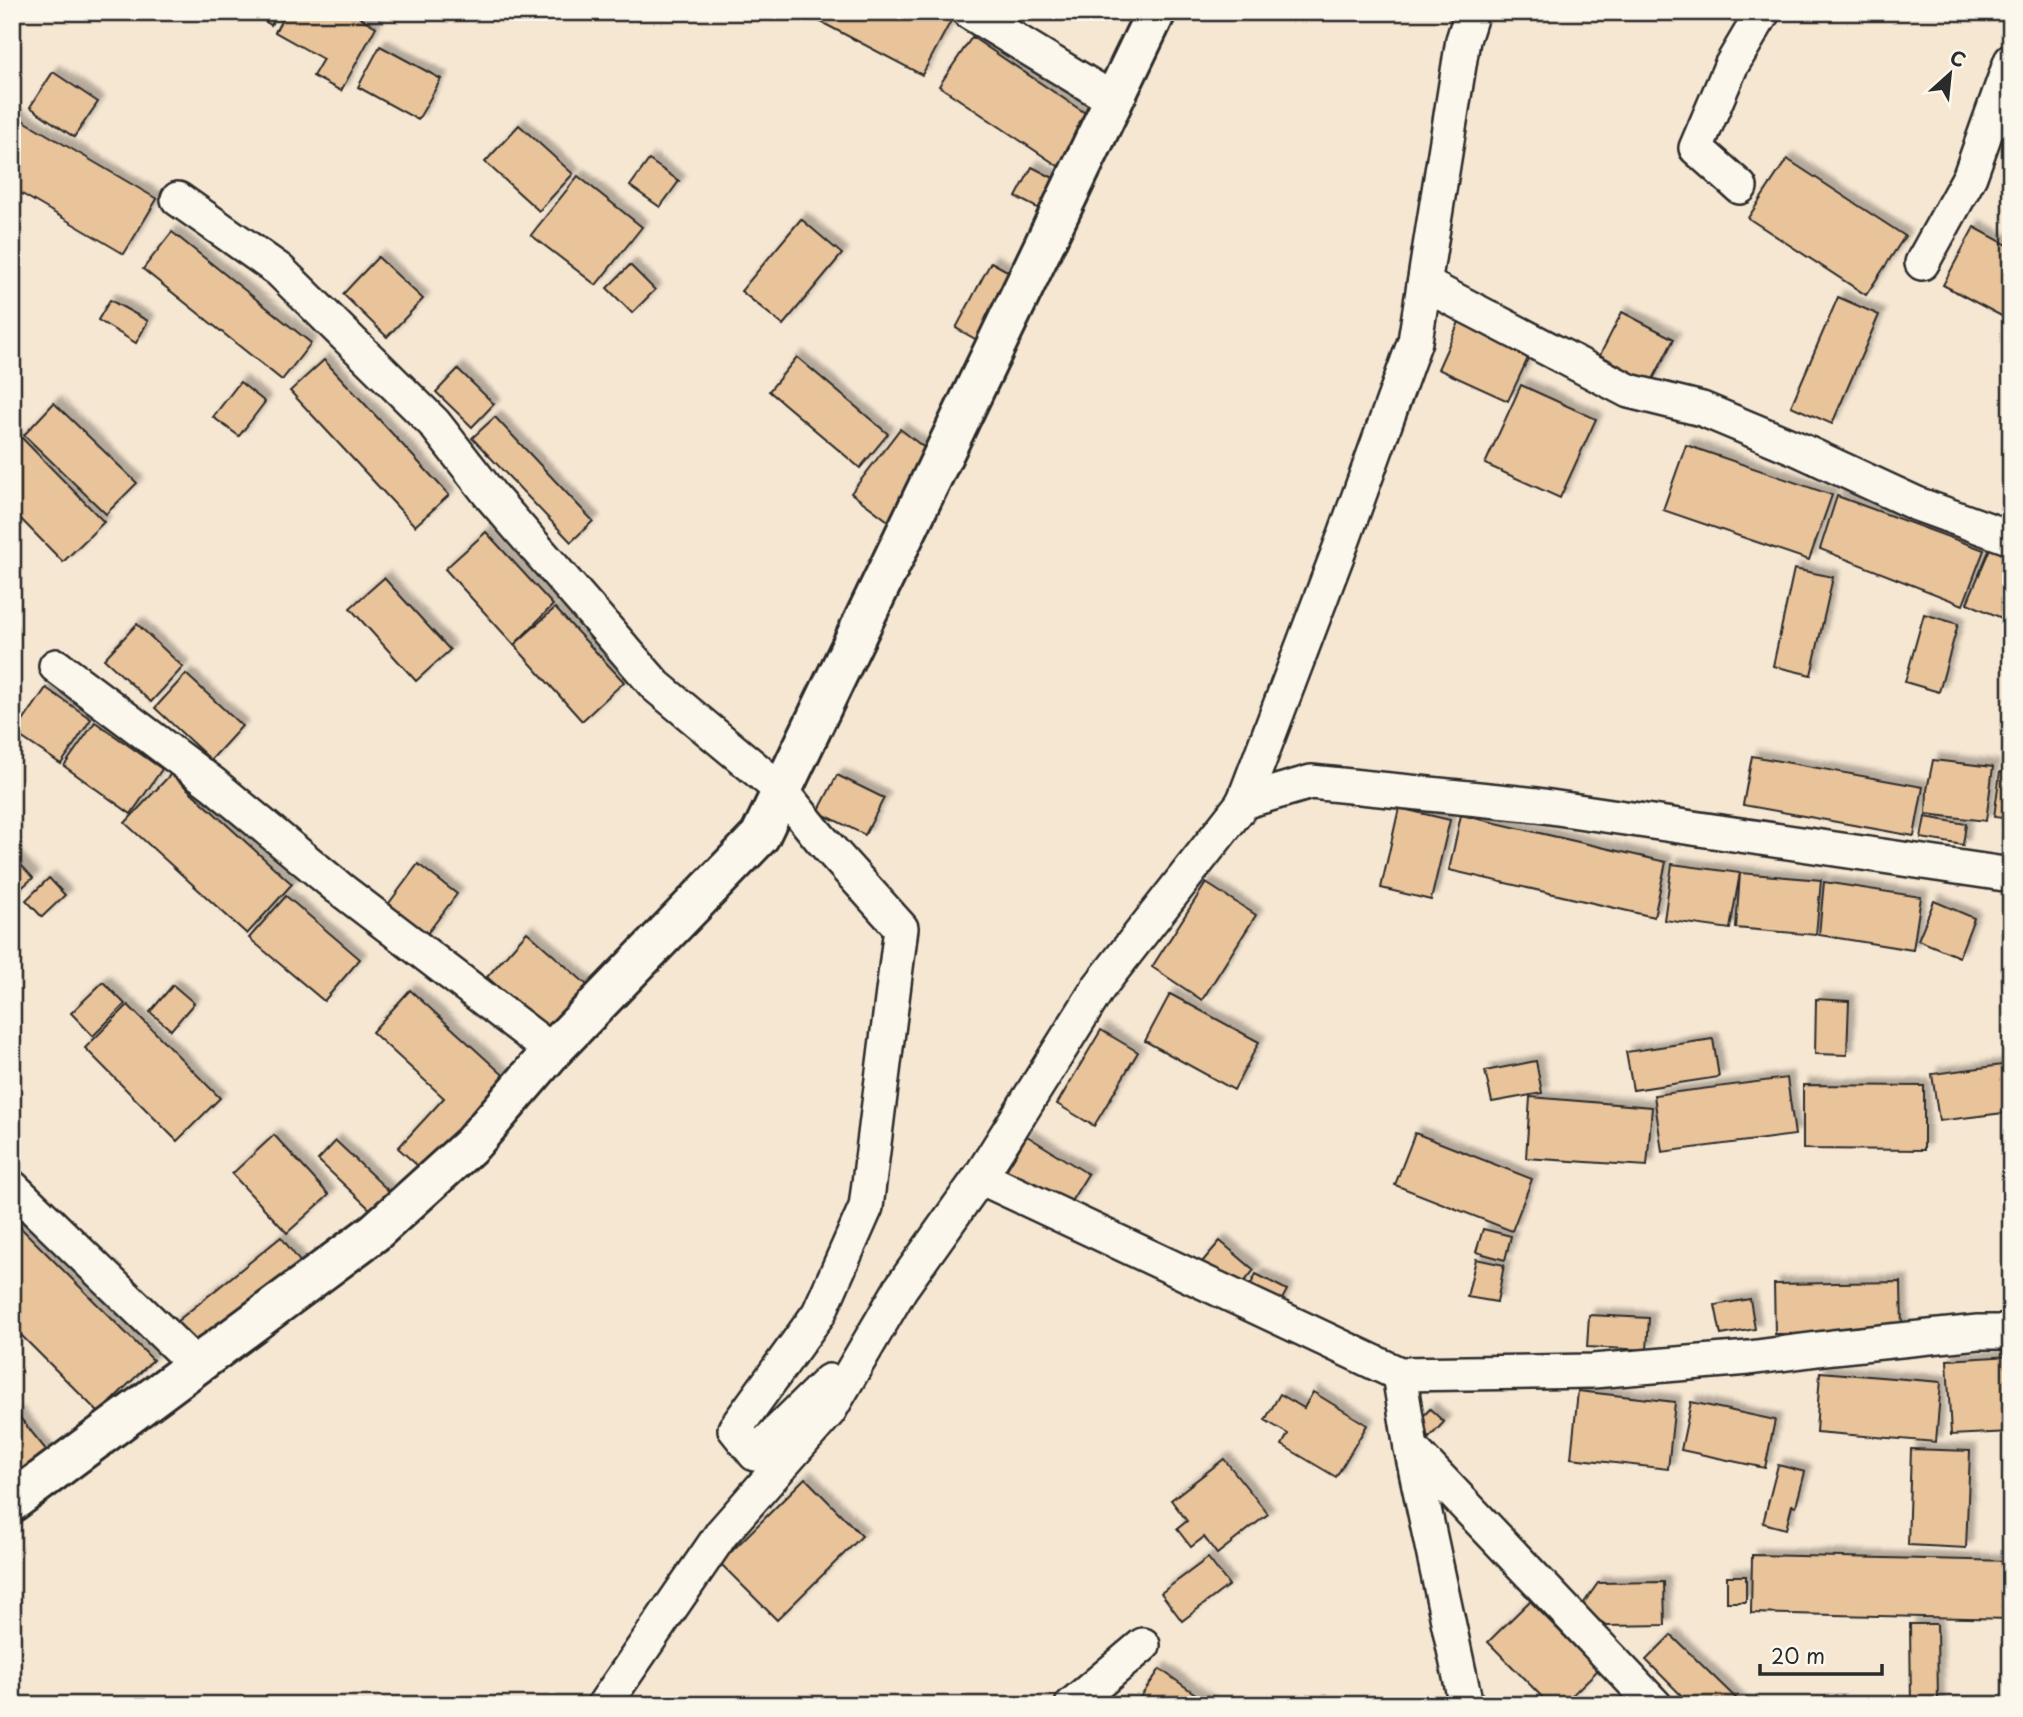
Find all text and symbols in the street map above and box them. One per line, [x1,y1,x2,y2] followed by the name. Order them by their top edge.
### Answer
[1914,38,1984,108] north arrow
[1945,42,1971,74] text: С
[1760,1633,1883,1677] scale bar
[1771,1639,1825,1671] text: 20 m

